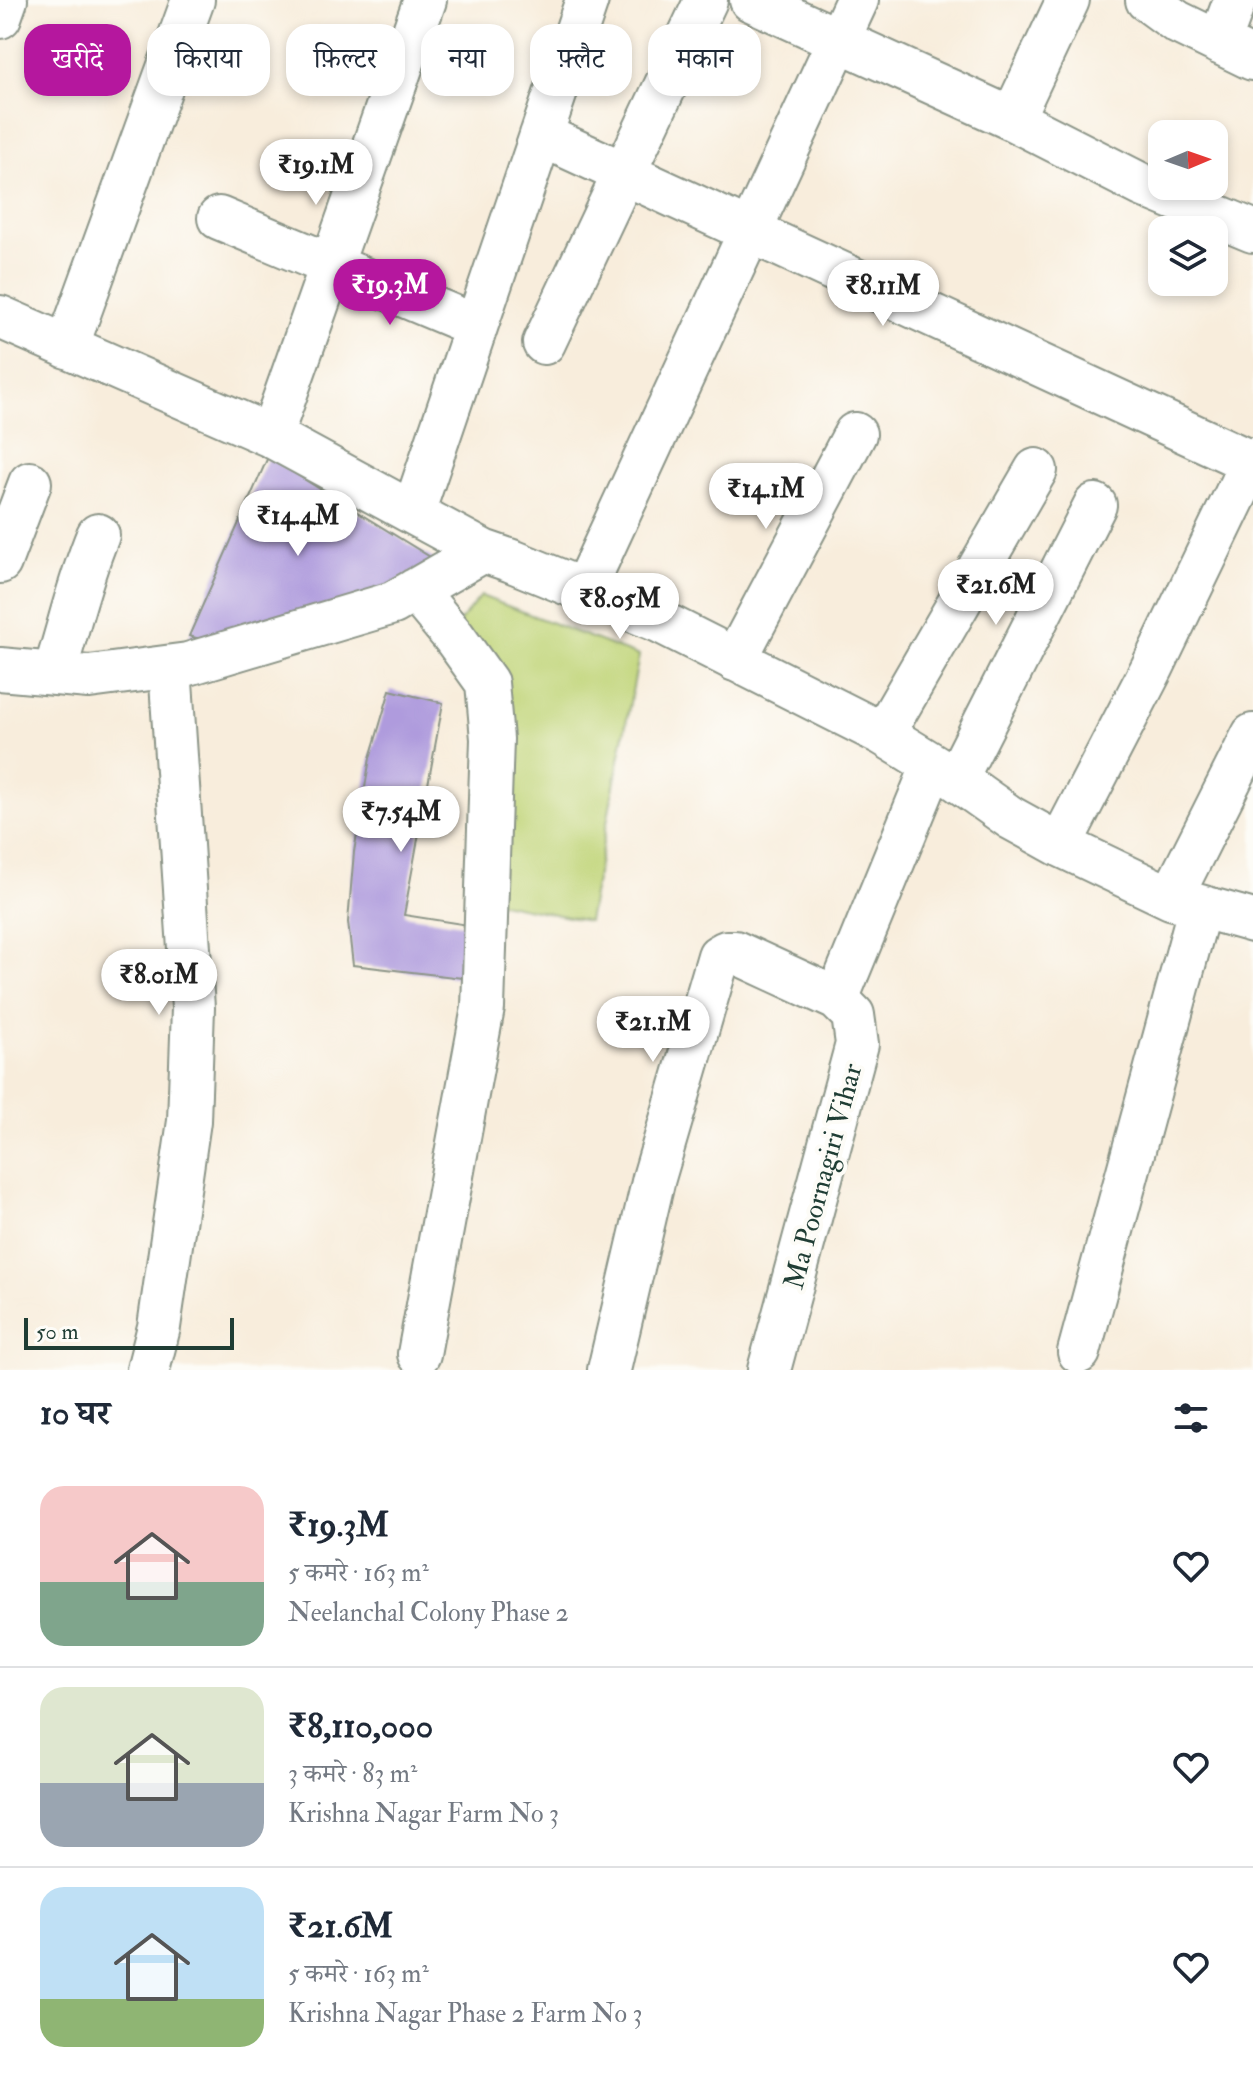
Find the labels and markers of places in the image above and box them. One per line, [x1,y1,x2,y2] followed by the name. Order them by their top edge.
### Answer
[251,139,381,207] pin: ₹19.1M
[325,259,455,327] pin: ₹19.3M
[818,260,948,328] pin: ₹8.11M
[701,463,831,531] pin: ₹14.1M
[233,490,363,558] pin: ₹14.4M
[931,559,1061,627] pin: ₹21.6M
[555,573,685,641] pin: ₹8.05M
[336,786,466,854] pin: ₹7.54M
[94,949,224,1017] pin: ₹8.01M
[588,996,718,1064] pin: ₹21.1M

